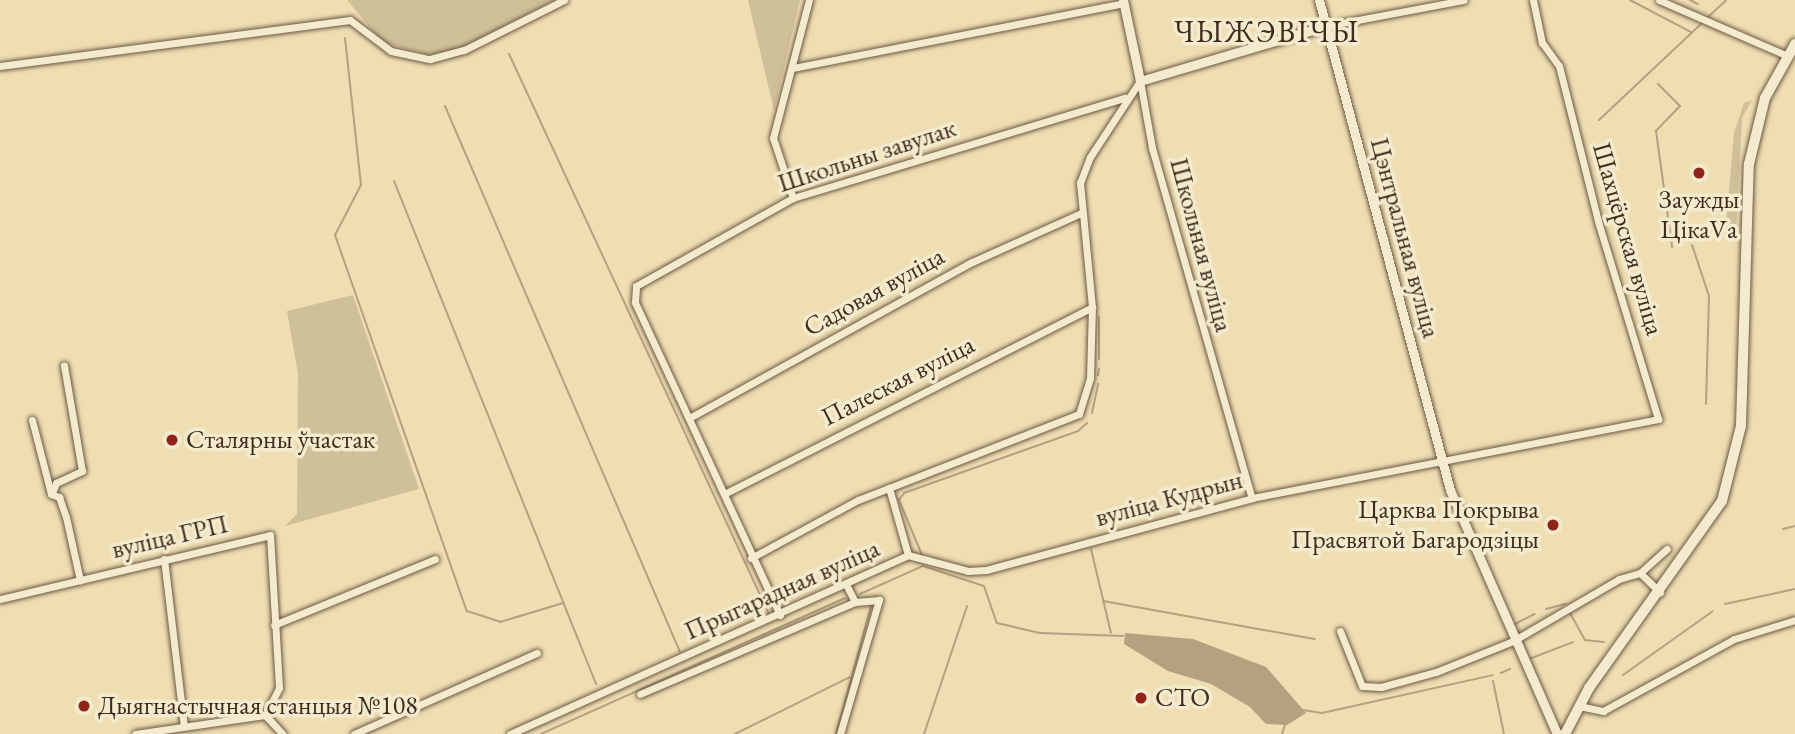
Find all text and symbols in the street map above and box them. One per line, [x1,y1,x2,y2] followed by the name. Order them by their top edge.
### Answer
[1175,14,1359,50] district label: ЧЫЖЭВІЧЫ
[774,113,960,199] street label: Школьны завулак
[1363,135,1447,341] street label: Цэнтральная вуліца
[1586,139,1670,339] street label: Шахцёрская вуліца
[1163,155,1239,335] street label: Школьная вуліца
[1691,165,1707,181] marker: Заужды ЦікаVа
[1659,184,1739,246] place label: Заужды ЦікаVа
[798,241,950,343] street label: Садовая вуліца
[816,329,980,433] street label: Палеская вуліца
[186,424,375,456] place label: Сталярны ўчастак
[164,432,180,448] marker: Сталярны ўчастак
[1092,464,1246,534] street label: вуліца Кудрын
[1291,494,1539,556] place label: Царква Покрыва Прасвятой Багародзіцы
[109,508,231,566] street label: вуліца ГРП
[1545,517,1561,533] marker: Царква Покрыва Прасвятой Багародзіцы
[680,533,884,647] street label: Прыгарадная вуліца
[1155,682,1210,714] place label: СТО
[98,690,418,722] place label: Дыягнастычная станцыя №108
[1133,690,1149,706] marker: СТО
[76,698,92,714] marker: Дыягнастычная станцыя №108

